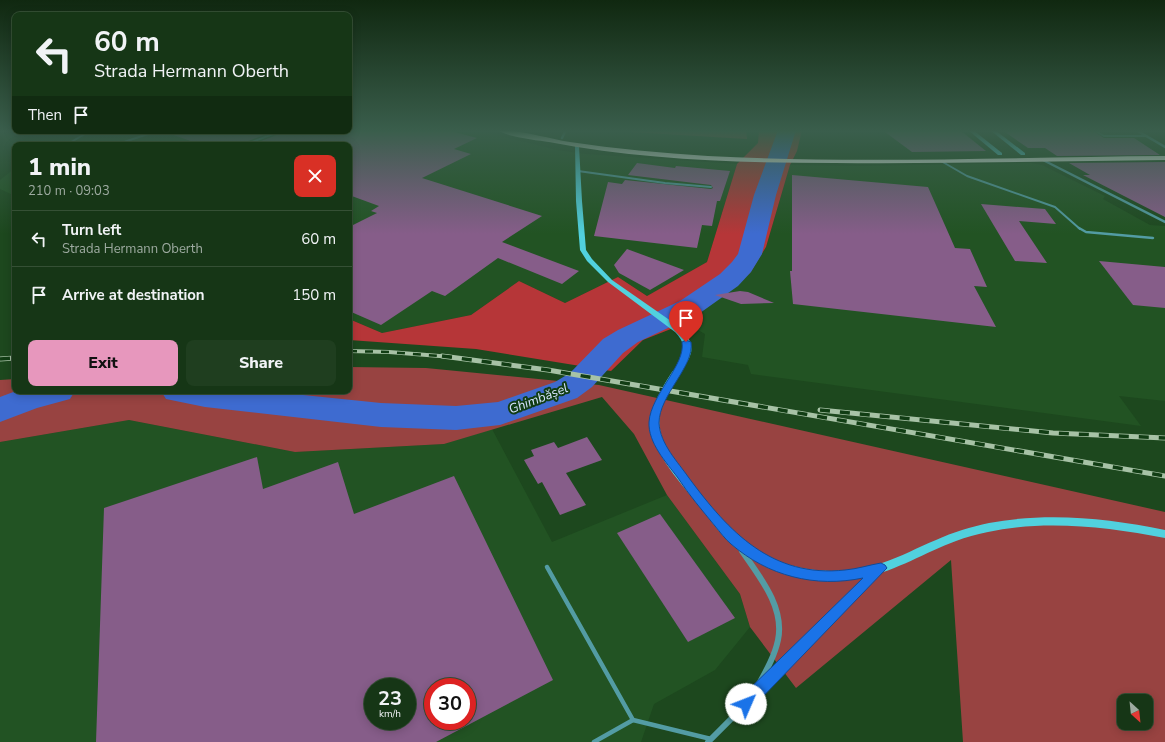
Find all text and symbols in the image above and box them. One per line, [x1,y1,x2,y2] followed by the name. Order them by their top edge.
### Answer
[94,23,160,61] text: 60 m
[28,28,80,80] icon: left
[94,59,289,83] text: Strada Hermann Oberth
[70,104,92,126] icon: arrive
[28,105,62,125] text: Then
[28,151,91,183] text: 1 min
[294,155,336,197] button: close
[28,182,110,200] text: 210 m · 09:03
[62,220,121,240] text: Turn left
[28,228,50,250] icon: left
[301,229,336,249] text: 60 m
[62,240,203,258] text: Strada Hermann Oberth
[28,284,50,306] icon: arrive
[62,285,205,305] text: Arrive at destination
[292,285,336,305] text: 150 m
[669,301,703,342] pin
[675,307,697,329] icon: arrive
[28,340,178,386] button: Exit
[186,340,336,386] button: Share
[506,379,571,419] water label: Ghimbășel
[424,678,476,730] speed limit sign: 30
[725,683,767,725] position arrow
[378,685,402,712] text: 23
[1117,694,1153,730] north arrow
[1117,694,1153,730] map controls
[379,707,401,721] text: km/h

